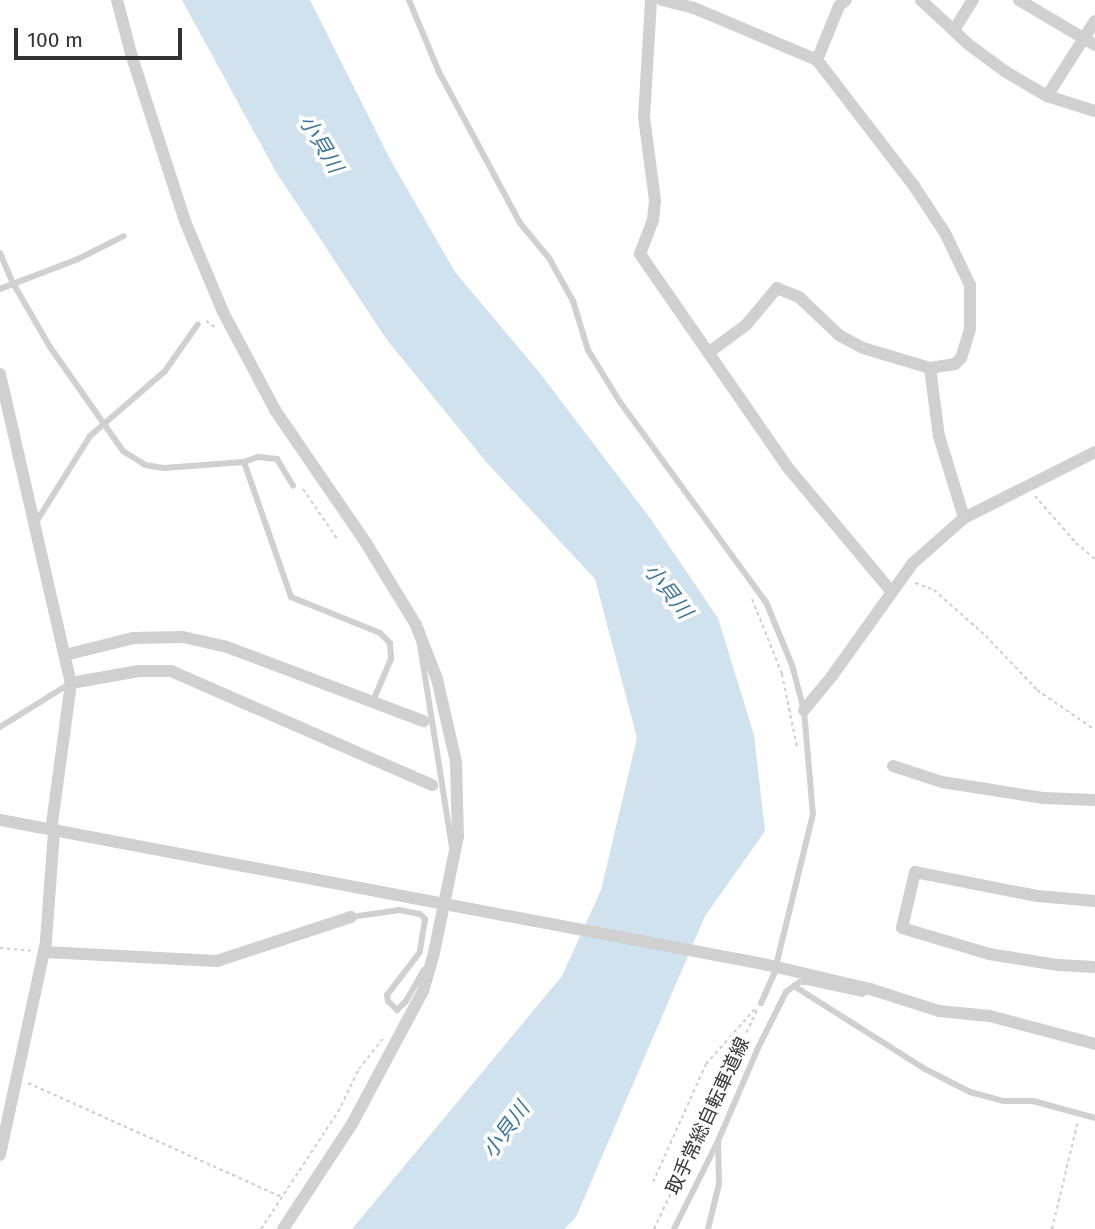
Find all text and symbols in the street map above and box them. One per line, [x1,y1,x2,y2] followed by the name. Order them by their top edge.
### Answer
[18,14,186,58] scale bar
[27,27,83,53] text: 100 m
[294,111,348,177] water label: 小貝川
[639,558,697,624] water label: 小貝川
[662,1034,754,1198] street label: 取手常総自転車道線
[477,1097,535,1163] water label: 小貝川

